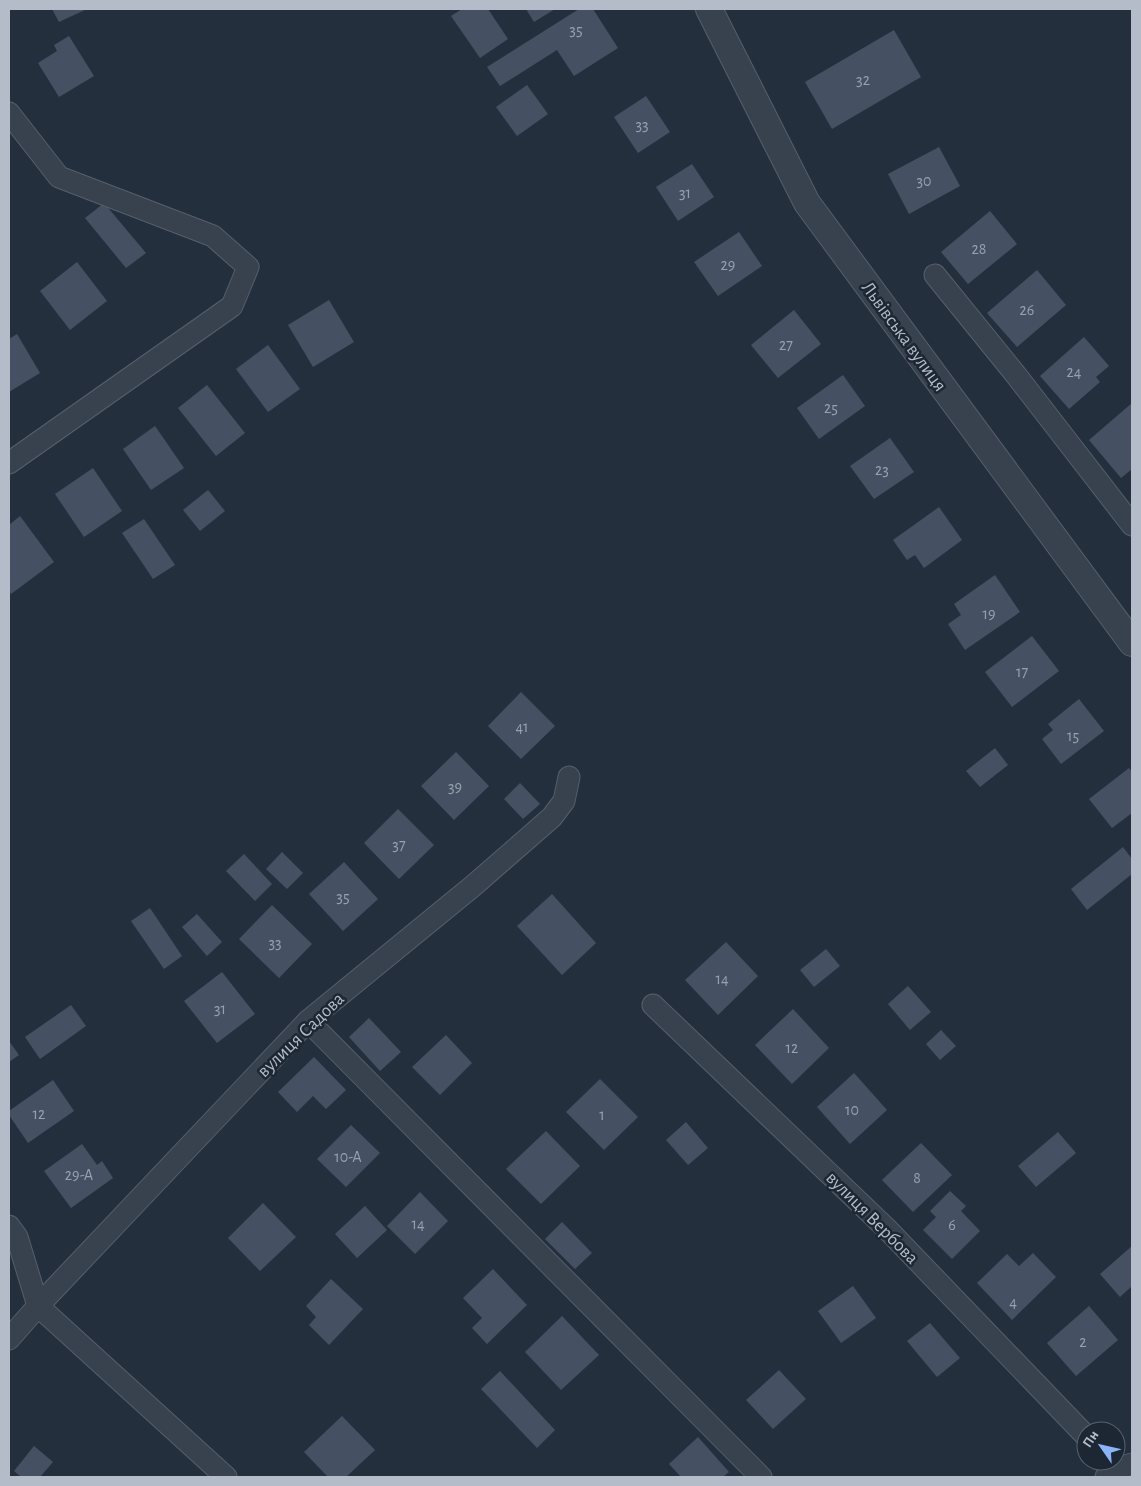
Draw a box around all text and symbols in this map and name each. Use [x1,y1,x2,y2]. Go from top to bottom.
house number: 35 [569,22,583,38]
house number: 32 [856,72,870,88]
house number: 33 [635,117,649,133]
house number: 30 [916,173,932,189]
house number: 31 [679,185,691,201]
house number: 28 [972,241,986,257]
house number: 29 [721,257,735,273]
street label: Львівська вулиця [858,279,950,395]
house number: 26 [1020,302,1034,318]
house number: 27 [779,337,793,353]
house number: 24 [1067,364,1082,380]
house number: 25 [824,400,838,416]
house number: 23 [875,462,889,478]
house number: 19 [982,606,996,622]
house number: 17 [1016,664,1028,680]
house number: 41 [515,719,529,735]
house number: 15 [1067,728,1079,744]
house number: 39 [448,779,462,795]
house number: 37 [392,837,406,853]
house number: 35 [336,889,350,905]
house number: 33 [268,935,282,951]
house number: 14 [715,971,729,987]
street label: вулиця Садова [254,989,348,1081]
house number: 31 [214,1001,226,1017]
house number: 12 [786,1040,798,1056]
house number: 10 [845,1102,859,1118]
house number: 12 [33,1106,45,1122]
house number: 1 [599,1107,605,1123]
house number: 10-А [334,1149,362,1165]
house number: 29-А [65,1167,94,1183]
street label: вулиця Вербова [822,1168,922,1268]
house number: 8 [913,1170,921,1186]
house number: 14 [411,1216,425,1232]
house number: 6 [948,1217,956,1233]
house number: 4 [1009,1294,1017,1310]
house number: 2 [1079,1334,1087,1350]
north arrow [1076,1421,1126,1471]
text: Пн [1080,1428,1102,1450]

